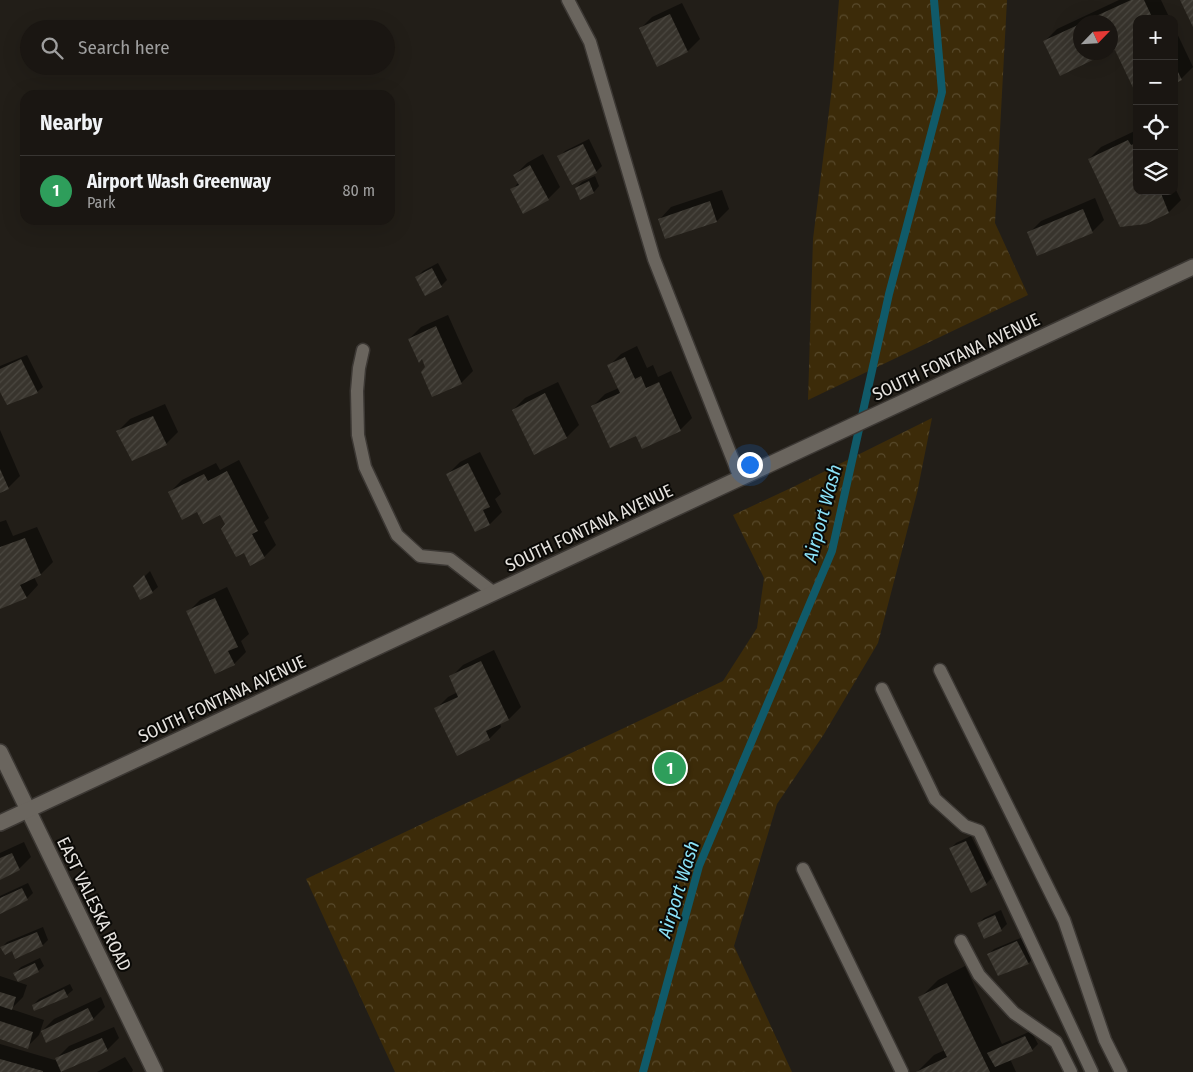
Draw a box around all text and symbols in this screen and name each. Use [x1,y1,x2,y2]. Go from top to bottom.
north arrow [1073,15,1118,60]
map controls [1133,15,1178,195]
button: + [1133,15,1178,60]
search box [20,20,395,75]
icon: search [38,34,66,62]
text: Search here [78,36,170,59]
button: − [1133,60,1178,105]
button: locate [1133,105,1178,150]
text: Nearby [40,110,102,136]
button: layers [1133,150,1178,195]
text: Airport Wash Greenway [87,170,271,193]
text: 1 [53,181,59,200]
text: 80 m [343,181,375,200]
text: Park [87,193,115,212]
street label: SOUTH FONTANA AVENUE [869,308,1043,406]
your location [737,452,763,478]
water label: Airport Wash [798,462,847,565]
street label: SOUTH FONTANA AVENUE [502,479,676,577]
street label: SOUTH FONTANA AVENUE [135,650,309,748]
pin: 1 [654,749,686,787]
street label: EAST VALESKA ROAD [52,833,136,975]
water label: Airport Wash [653,838,704,941]

